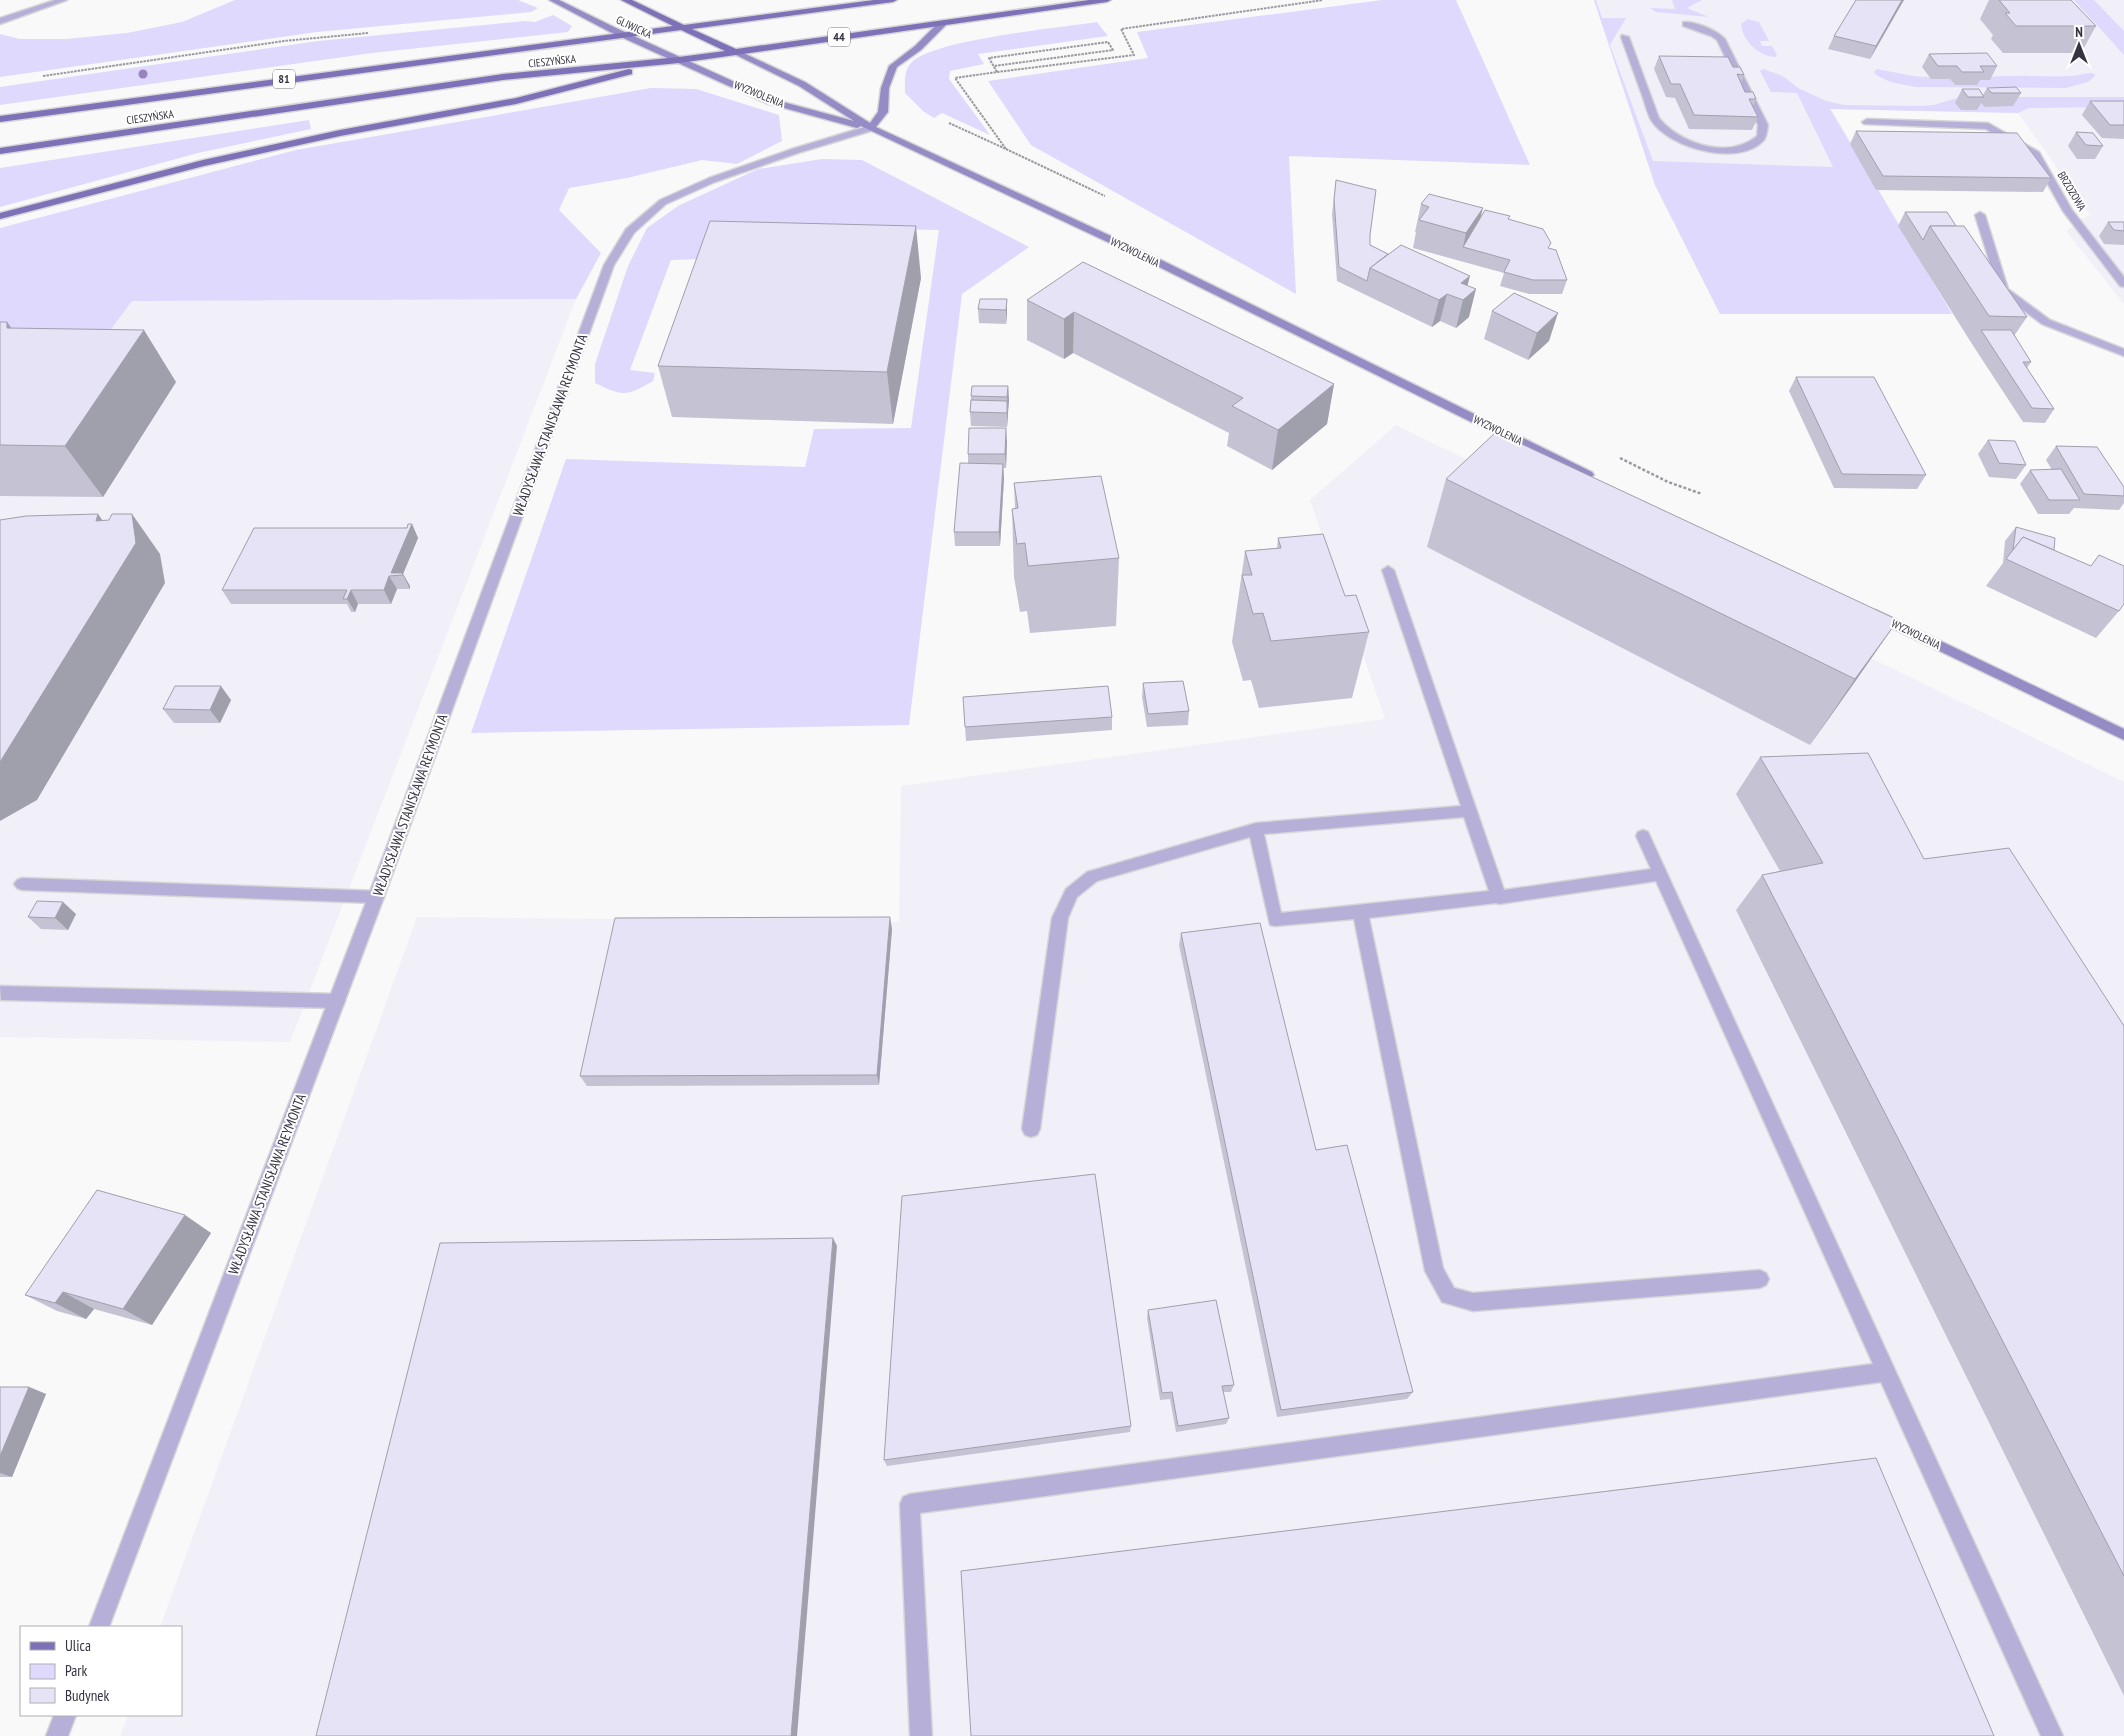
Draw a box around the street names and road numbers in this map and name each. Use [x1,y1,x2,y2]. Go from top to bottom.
street label: GLIWICKA [614,13,655,42]
road number: 44 [828,28,850,46]
street label: CIESZYŃSKA [528,51,577,70]
road number: 81 [273,70,295,88]
street label: WYZWOLENIA [732,78,787,111]
street label: CIESZYŃSKA [125,107,175,127]
street label: BRZOZOWA [2055,169,2090,214]
street label: WYZWOLENIA [1108,234,1163,270]
street label: WŁADYSŁAWA STANISŁAWA REYMONTA [509,331,591,518]
street label: WYZWOLENIA [1471,412,1526,448]
street label: WYZWOLENIA [1889,616,1944,652]
street label: WŁADYSŁAWA STANISŁAWA REYMONTA [369,711,451,898]
street label: WŁADYSŁAWA STANISŁAWA REYMONTA [224,1091,310,1277]

